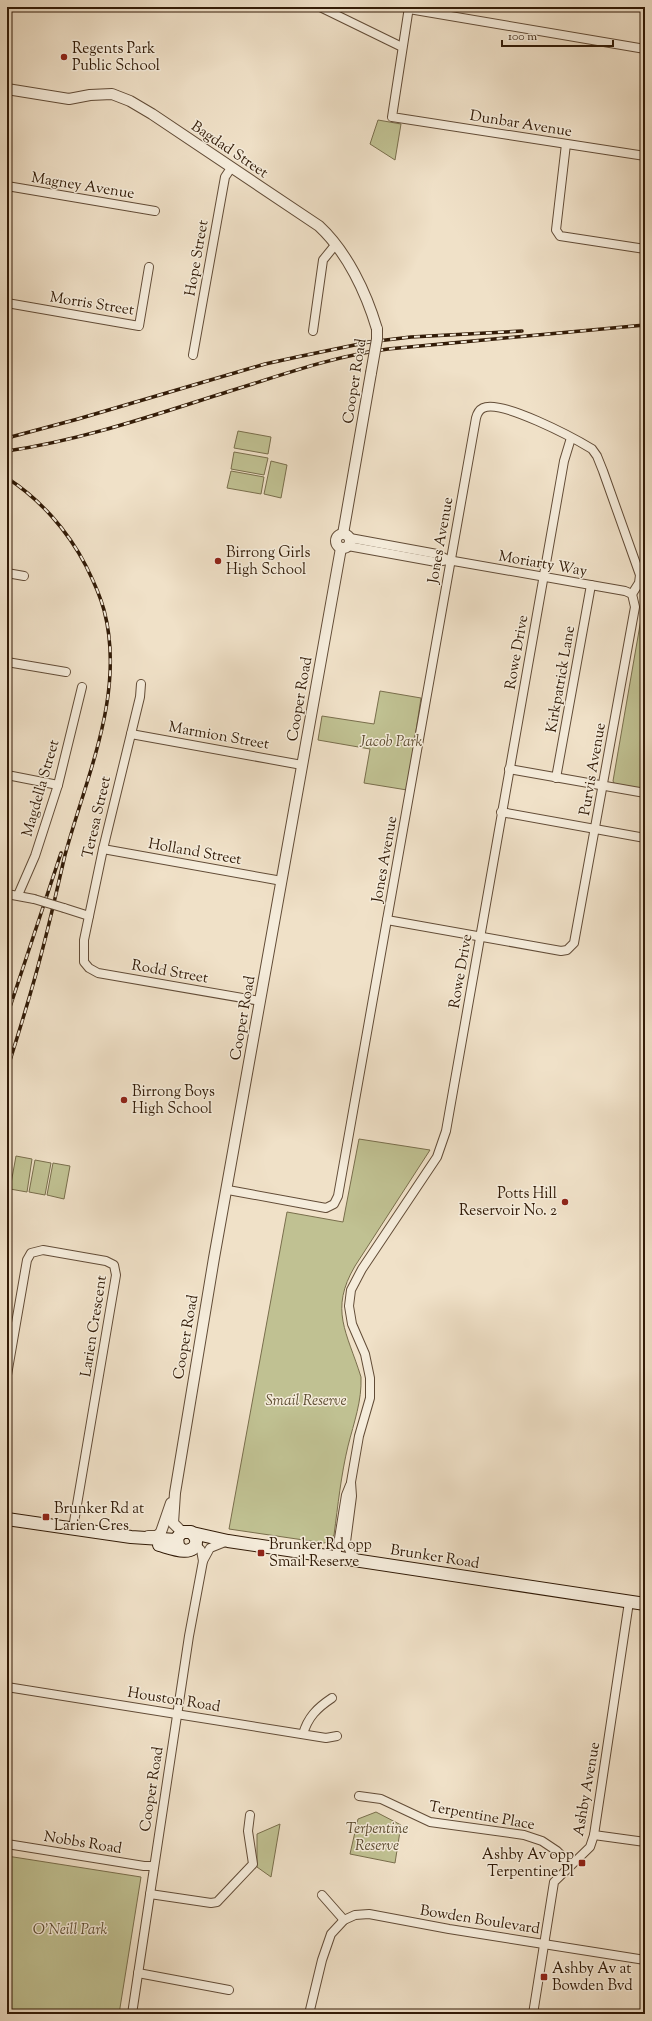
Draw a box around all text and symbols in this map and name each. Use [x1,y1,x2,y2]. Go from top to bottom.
scale bar [502,22,613,48]
text: 100 m [508,28,537,46]
place label: Regents Park Public School [72,39,160,77]
marker: Regents Park Public School [59,52,69,62]
street label: Dunbar Avenue [468,106,573,143]
street label: Bagdad Street [186,117,272,184]
street label: Magney Avenue [30,168,136,205]
street label: Hope Street [180,218,215,298]
street label: Morris Street [48,287,135,322]
street label: Cooper Road [338,337,373,425]
street label: Jones Avenue [423,495,459,586]
place label: Birrong Girls High School [226,543,311,581]
street label: Moriarty Way [497,546,589,583]
marker: Birrong Girls High School [213,556,223,566]
street label: Rowe Drive [501,613,534,691]
street label: Kirkpatrick Lane [542,624,581,734]
street label: Cooper Road [283,655,318,743]
street label: Marmion Street [167,717,271,756]
street label: Purvis Avenue [575,721,612,817]
park label: Jacob Park [359,732,423,753]
street label: Magdella Street [18,737,65,839]
street label: Teresa Street [78,774,117,860]
street label: Jones Avenue [367,814,403,905]
street label: Holland Street [146,834,243,871]
street label: Rowe Drive [445,932,478,1010]
street label: Rodd Street [130,955,210,990]
street label: Cooper Road [226,974,261,1062]
place label: Birrong Boys High School [132,1082,215,1120]
marker: Birrong Boys High School [119,1095,129,1105]
place label: Potts Hill Reservoir No. 2 [459,1184,557,1222]
marker: Potts Hill Reservoir No. 2 [560,1197,570,1207]
street label: Larien Crescent [76,1274,113,1379]
street label: Cooper Road [169,1293,204,1381]
park label: Smail Reserve [265,1391,347,1412]
place label: Brunker Rd at Larien Cres [54,1499,144,1537]
marker: Brunker Rd at Larien Cres [41,1512,51,1522]
place label: Brunker Rd opp Smail Reserve [269,1535,372,1573]
street label: Brunker Road [389,1540,481,1575]
marker: Brunker Rd opp Smail Reserve [256,1548,266,1558]
street label: Houston Road [126,1683,222,1718]
street label: Ashby Avenue [569,1741,606,1838]
street label: Cooper Road [135,1745,170,1833]
street label: Terpentine Place [427,1797,536,1836]
park label: Terpentine Reserve [346,1819,408,1857]
street label: Nobbs Road [42,1827,124,1860]
place label: Ashby Av opp Terpentine Pl [482,1845,574,1883]
marker: Ashby Av opp Terpentine Pl [577,1858,587,1868]
street label: Bowden Boulevard [418,1901,542,1940]
park label: O'Neill Park [33,1920,107,1941]
place label: Ashby Av at Bowden Bvd [552,1959,633,1997]
marker: Ashby Av at Bowden Bvd [539,1972,549,1982]

